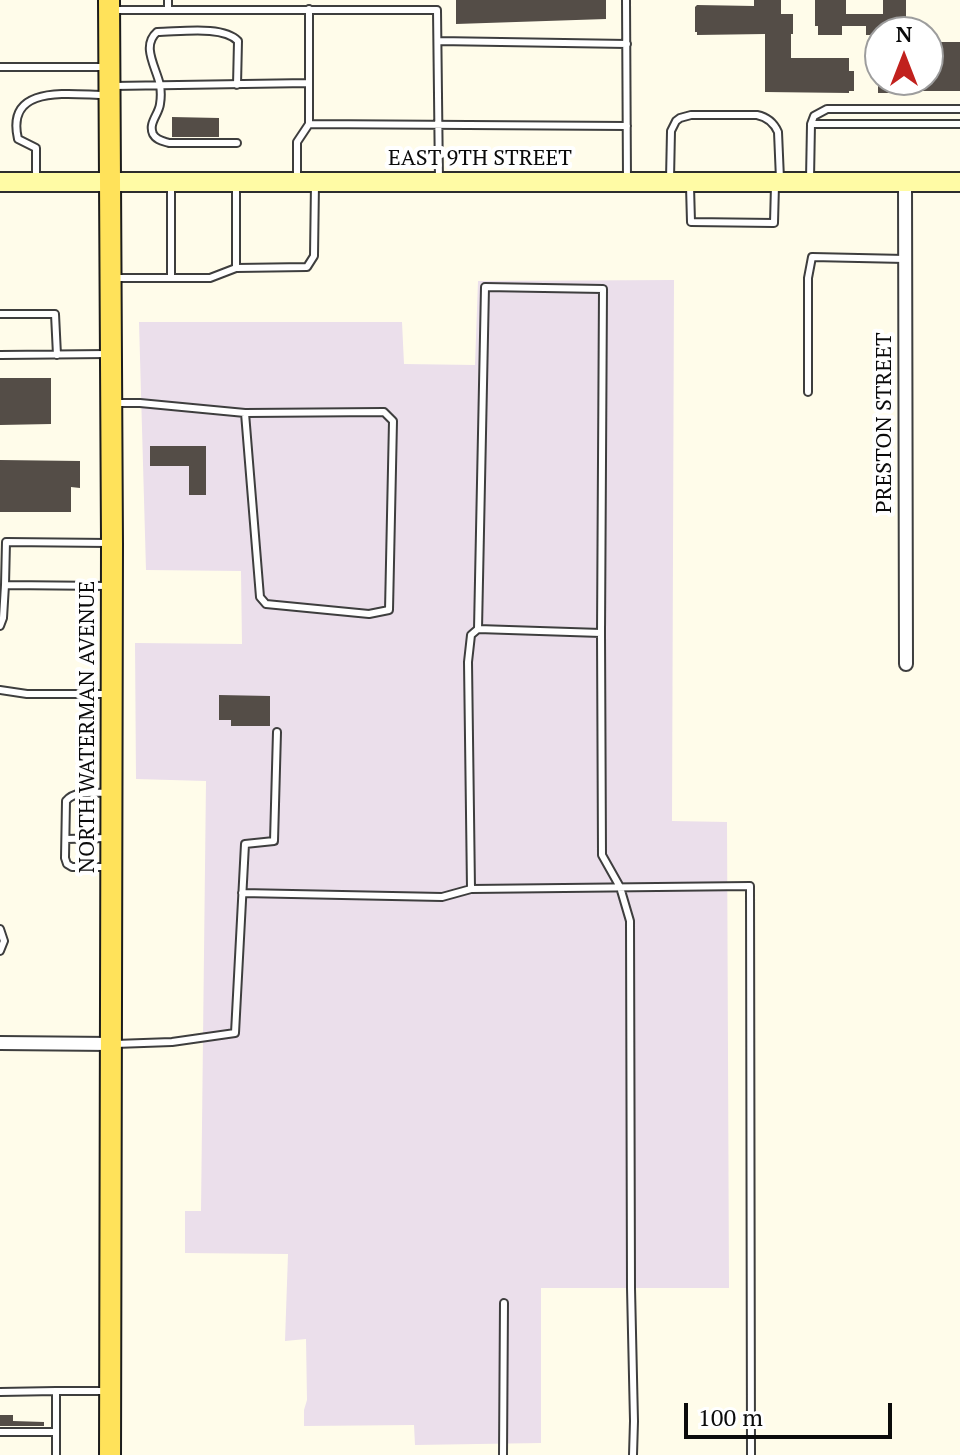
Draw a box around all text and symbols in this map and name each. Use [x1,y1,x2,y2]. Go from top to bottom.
north arrow [864,16,944,96]
text: N [896,19,912,48]
street label: EAST 9TH STREET [388,146,572,172]
street label: PRESTON STREET [872,332,898,514]
street label: NORTH WATERMAN AVENUE [75,581,101,873]
scale bar [688,1387,896,1437]
text: 100 m [698,1401,763,1433]

